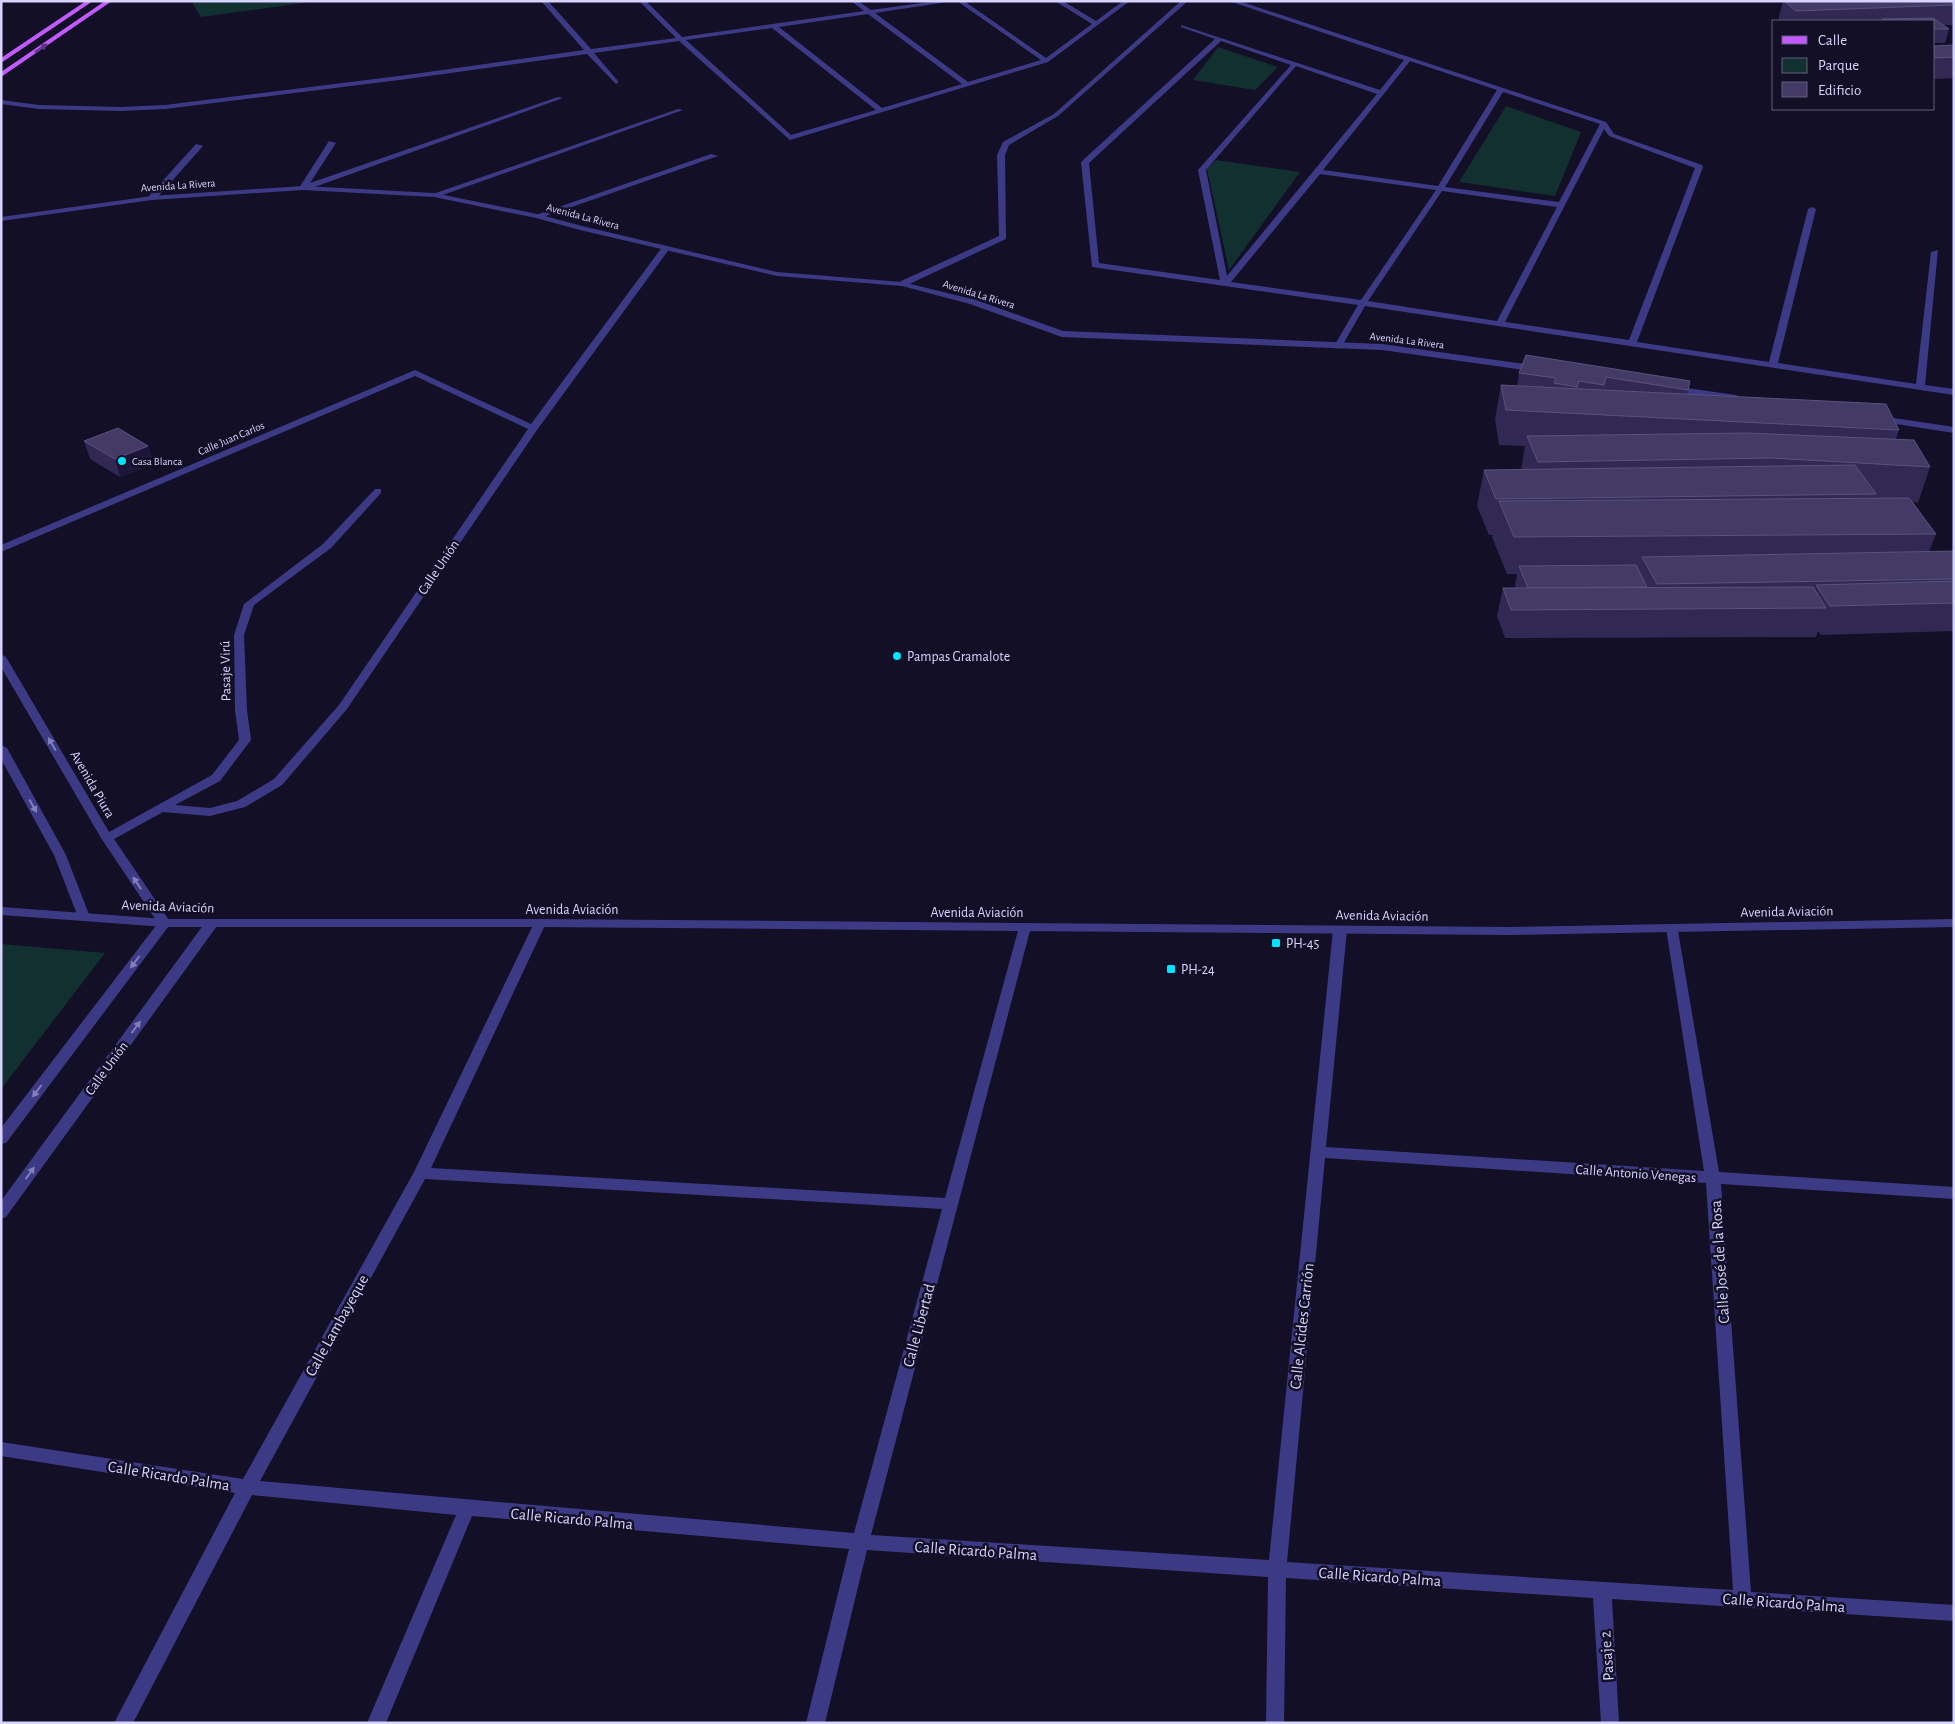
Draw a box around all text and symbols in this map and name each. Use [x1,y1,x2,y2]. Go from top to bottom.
legend [1772,20,1935,110]
text: Calle [1818,33,1847,48]
one-way arrow [35,43,48,53]
text: Parque [1818,58,1859,73]
text: Edificio [1818,83,1861,98]
street label: Avenida La Rivera [140,177,216,194]
street label: Avenida La Rivera [545,201,621,231]
street label: Avenida La Rivera [941,278,1016,311]
street label: Avenida La Rivera [1369,330,1445,351]
street label: Calle Juan Carlos [196,420,266,457]
marker: Casa Blanca [116,455,128,467]
place label: Casa Blanca [132,456,182,467]
street label: Calle Unión [416,538,462,597]
street label: Pasaje Virú [218,641,234,701]
marker: Pampas Gramalote [891,650,903,662]
place label: Pampas Gramalote [907,650,1010,664]
one-way arrow [48,738,57,751]
street label: Avenida Piura [67,748,117,821]
one-way arrow [29,799,37,814]
one-way arrow [132,876,142,889]
street label: Avenida Aviación [121,898,215,916]
street label: Avenida Aviación [526,903,618,917]
street label: Avenida Aviación [1740,904,1834,920]
street label: Avenida Aviación [931,906,1023,920]
street label: Avenida Aviación [1335,908,1429,924]
marker: PH-45 [1270,937,1282,949]
place label: PH-45 [1286,937,1319,951]
one-way arrow [130,955,141,968]
marker: PH-24 [1165,963,1177,975]
place label: PH-24 [1181,963,1215,977]
one-way arrow [130,1021,141,1034]
street label: Calle Unión [83,1039,131,1098]
one-way arrow [32,1084,42,1098]
street label: Calle Antonio Venegas [1575,1163,1697,1185]
one-way arrow [25,1166,35,1180]
street label: Calle José de la Rosa [1708,1200,1732,1324]
street label: Calle Alcides Carrión [1287,1262,1317,1390]
street label: Calle Lambayeque [302,1272,372,1379]
street label: Calle Libertad [900,1282,938,1369]
street label: Calle Ricardo Palma [107,1458,231,1494]
street label: Calle Ricardo Palma [510,1506,634,1532]
street label: Calle Ricardo Palma [914,1539,1038,1563]
street label: Calle Ricardo Palma [1318,1565,1442,1589]
street label: Calle Ricardo Palma [1722,1591,1846,1615]
street label: Pasaje 2 [1597,1630,1618,1682]

